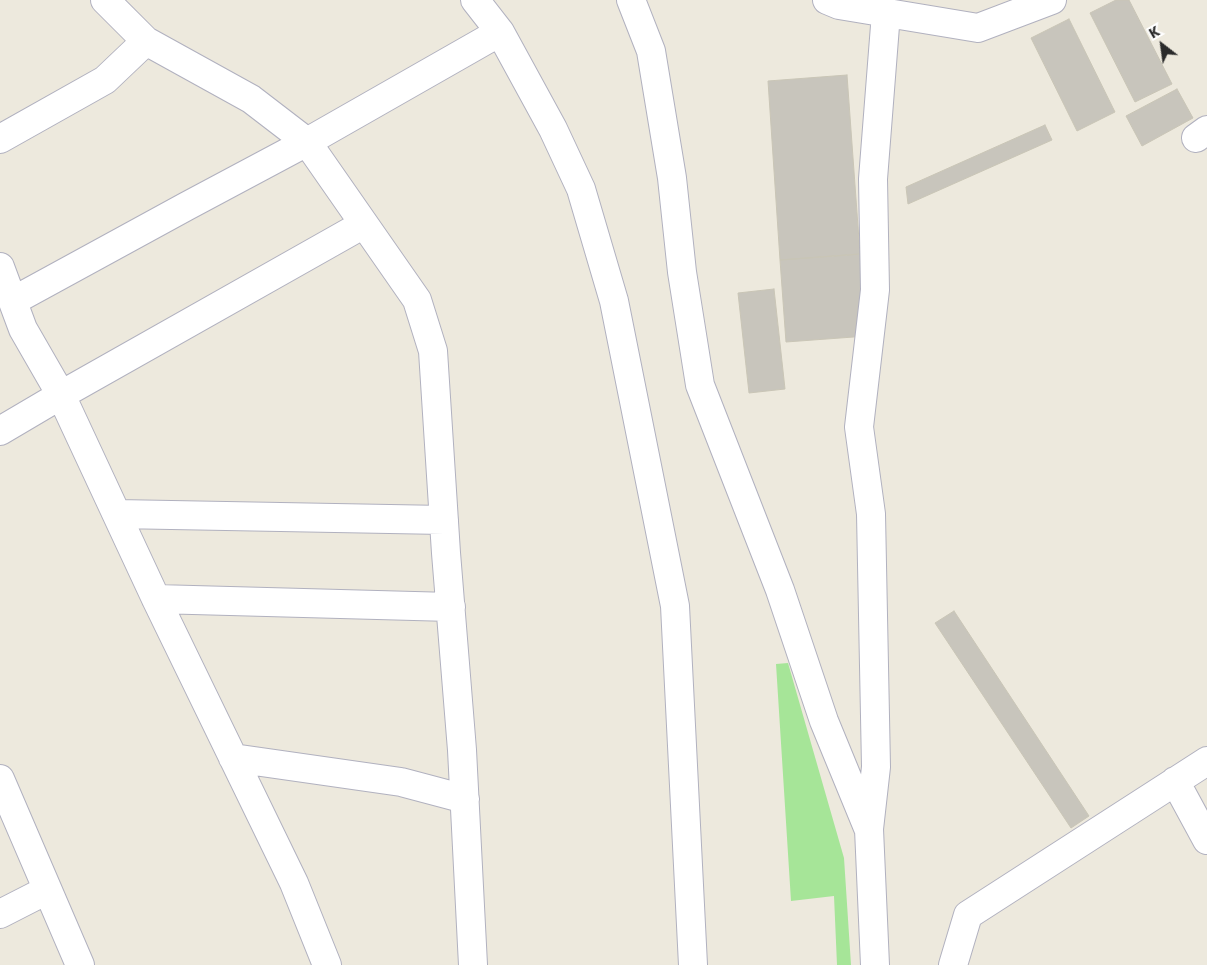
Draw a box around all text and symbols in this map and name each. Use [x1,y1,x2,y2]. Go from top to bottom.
north arrow [1137,20,1187,70]
text: K [1145,21,1164,43]

